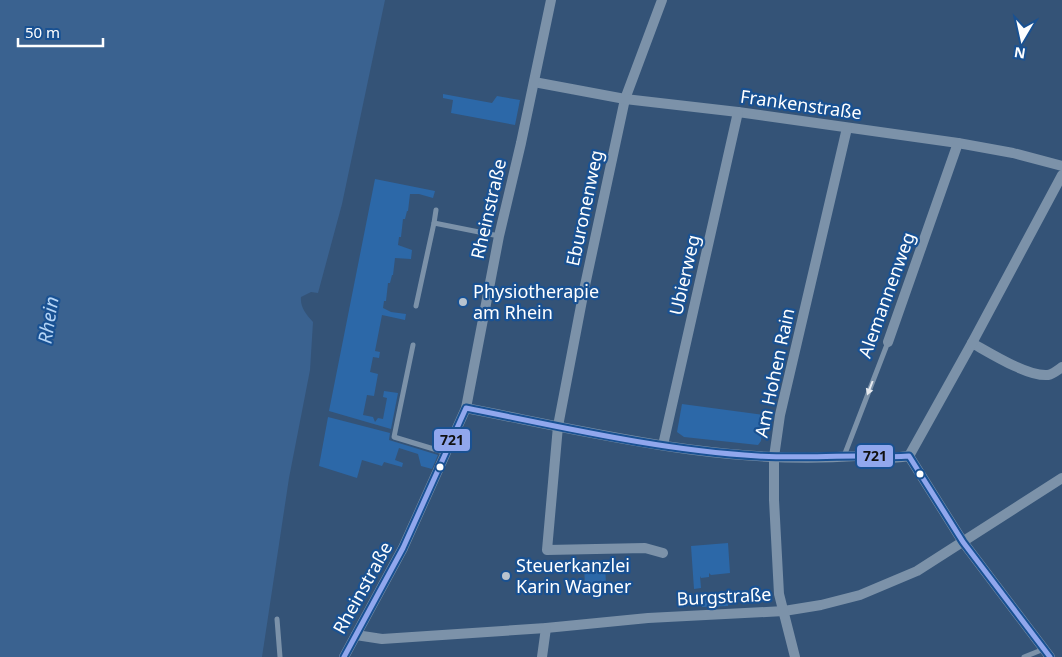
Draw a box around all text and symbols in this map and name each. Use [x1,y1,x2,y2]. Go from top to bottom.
scale bar [18,15,102,47]
north arrow [997,15,1047,65]
text: 50 m [25,22,60,42]
text: N [1013,43,1027,64]
street label: Frankenstraße [739,84,863,124]
street label: Eburonenweg [560,148,608,268]
street label: Rheinstraße [465,156,511,261]
street label: Alemannenweg [852,228,920,361]
street label: Ubierweg [663,232,705,317]
place label: Physiotherapie am Rhein [473,279,599,324]
water label: Rhein [31,295,65,345]
marker: Physiotherapie am Rhein [457,296,469,308]
street label: Am Hohen Rain [749,306,799,440]
one-way arrow [866,381,874,396]
line badge: 721 [433,428,471,452]
text: 721 [440,430,464,449]
line badge: 721 [856,444,894,468]
text: 721 [863,446,887,465]
unlabelled marker [435,462,445,472]
unlabelled marker [915,469,925,479]
street label: Rheinstraße [327,537,397,638]
place label: Steuerkanzlei Karin Wagner [516,553,632,598]
marker: Steuerkanzlei Karin Wagner [500,570,512,582]
street label: Burgstraße [676,582,772,610]

